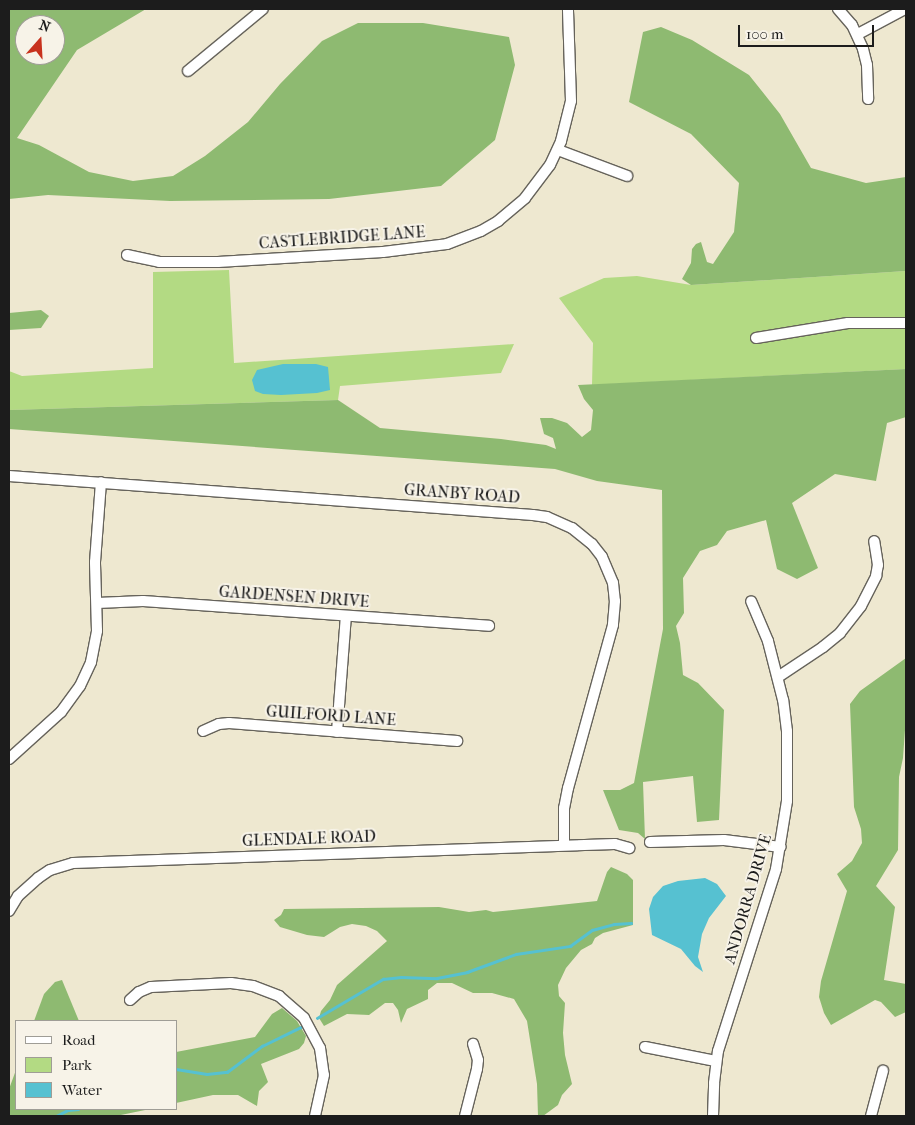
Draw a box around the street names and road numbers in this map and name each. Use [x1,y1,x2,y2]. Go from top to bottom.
street label: CASTLEBRIDGE LANE [258,223,426,253]
street label: GRANBY ROAD [403,480,521,508]
street label: GARDENSEN DRIVE [218,582,370,612]
street label: GUILFORD LANE [265,702,397,730]
street label: GLENDALE ROAD [242,827,376,851]
street label: ANDORRA DRIVE [720,832,776,966]

